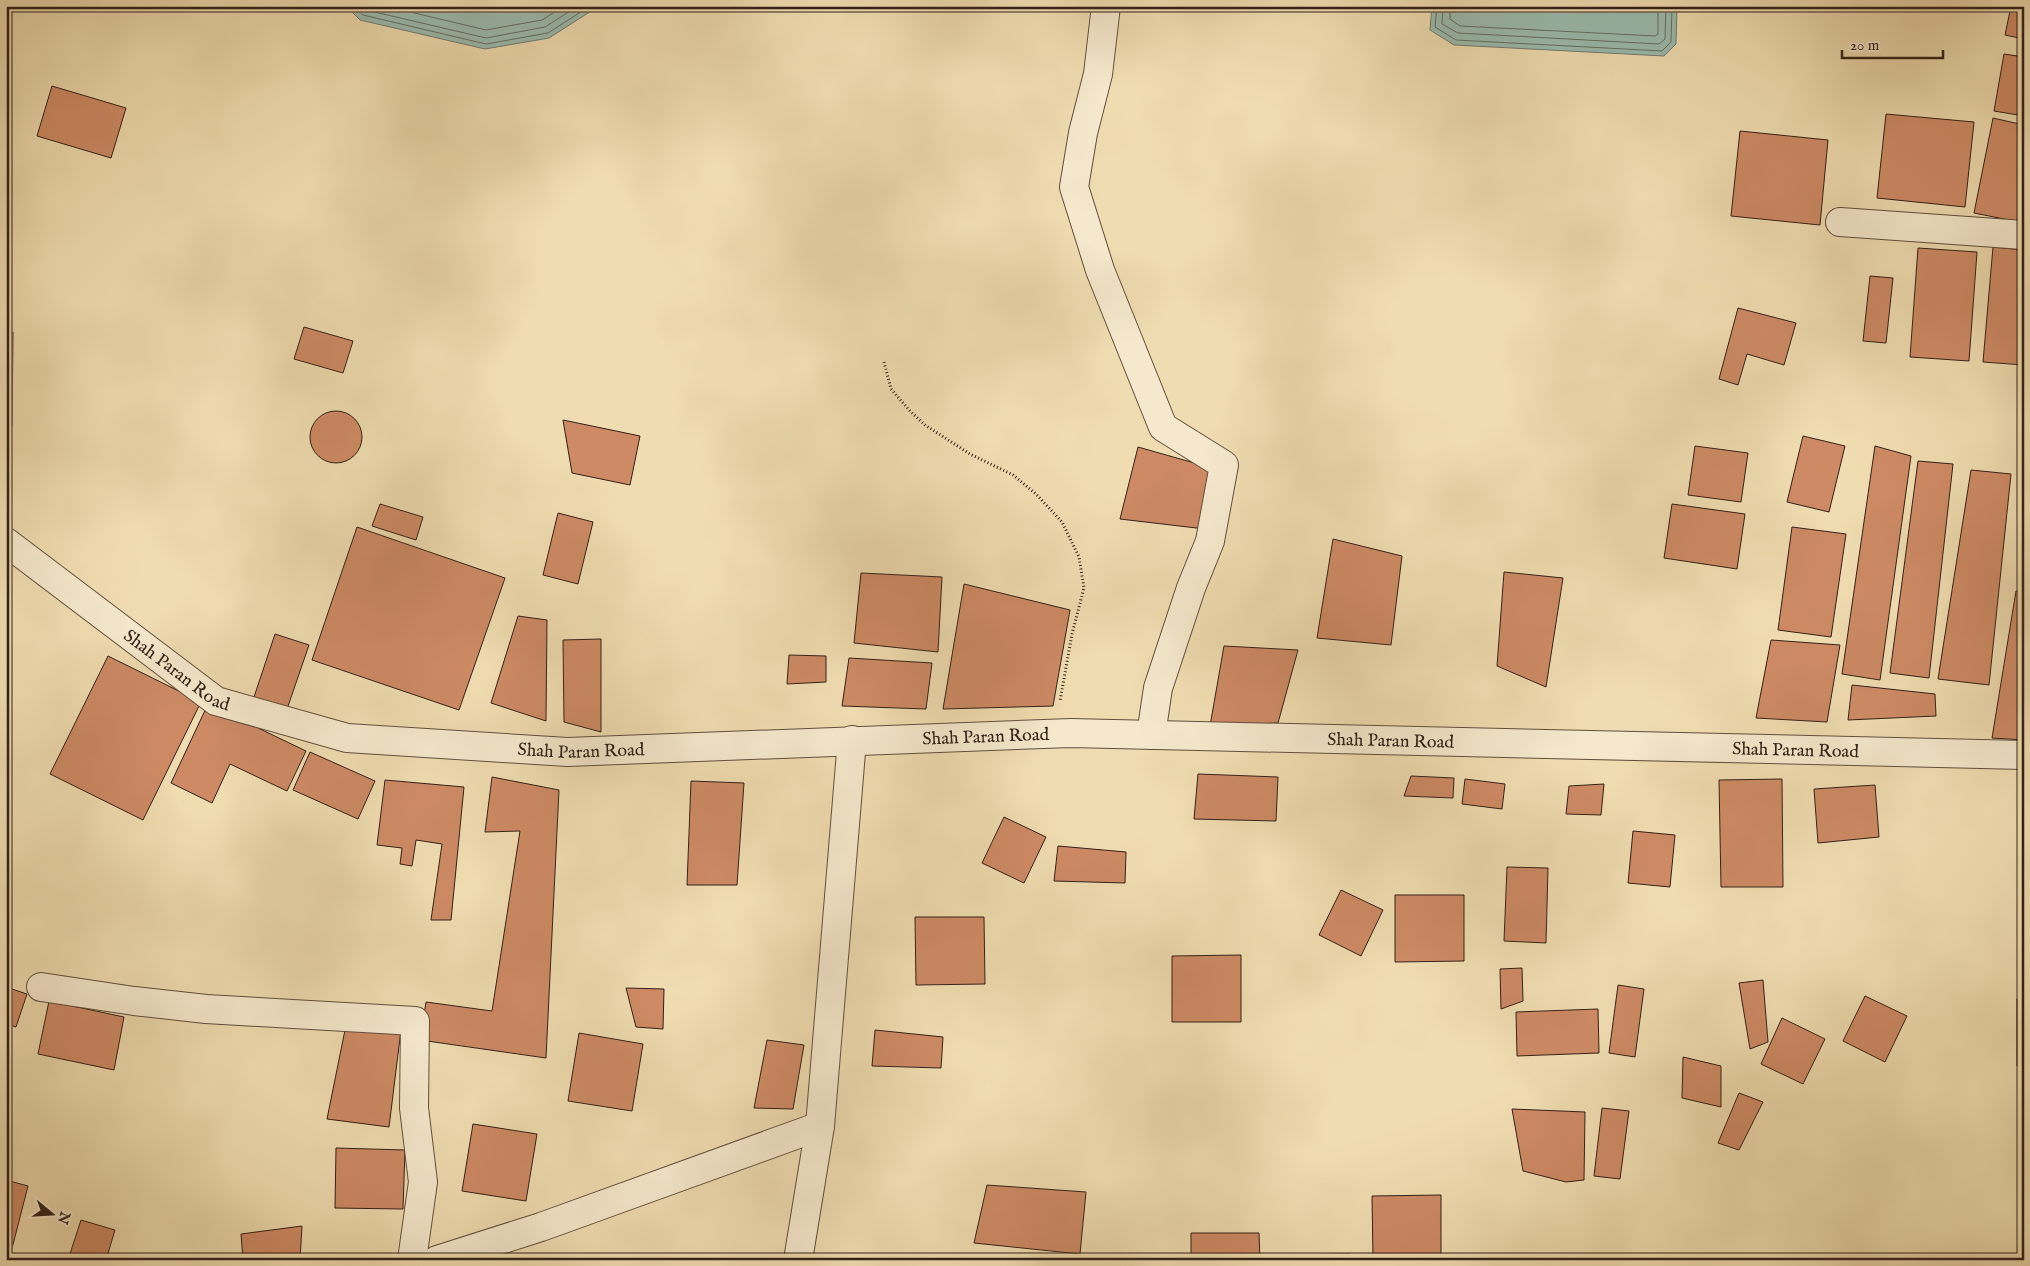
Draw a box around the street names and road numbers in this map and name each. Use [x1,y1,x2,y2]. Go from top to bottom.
street label: Shah Paran Road [118,625,233,717]
street label: Shah Paran Road [922,724,1050,752]
street label: Shah Paran Road [1327,729,1455,755]
street label: Shah Paran Road [1732,738,1860,764]
street label: Shah Paran Road [517,739,645,765]

